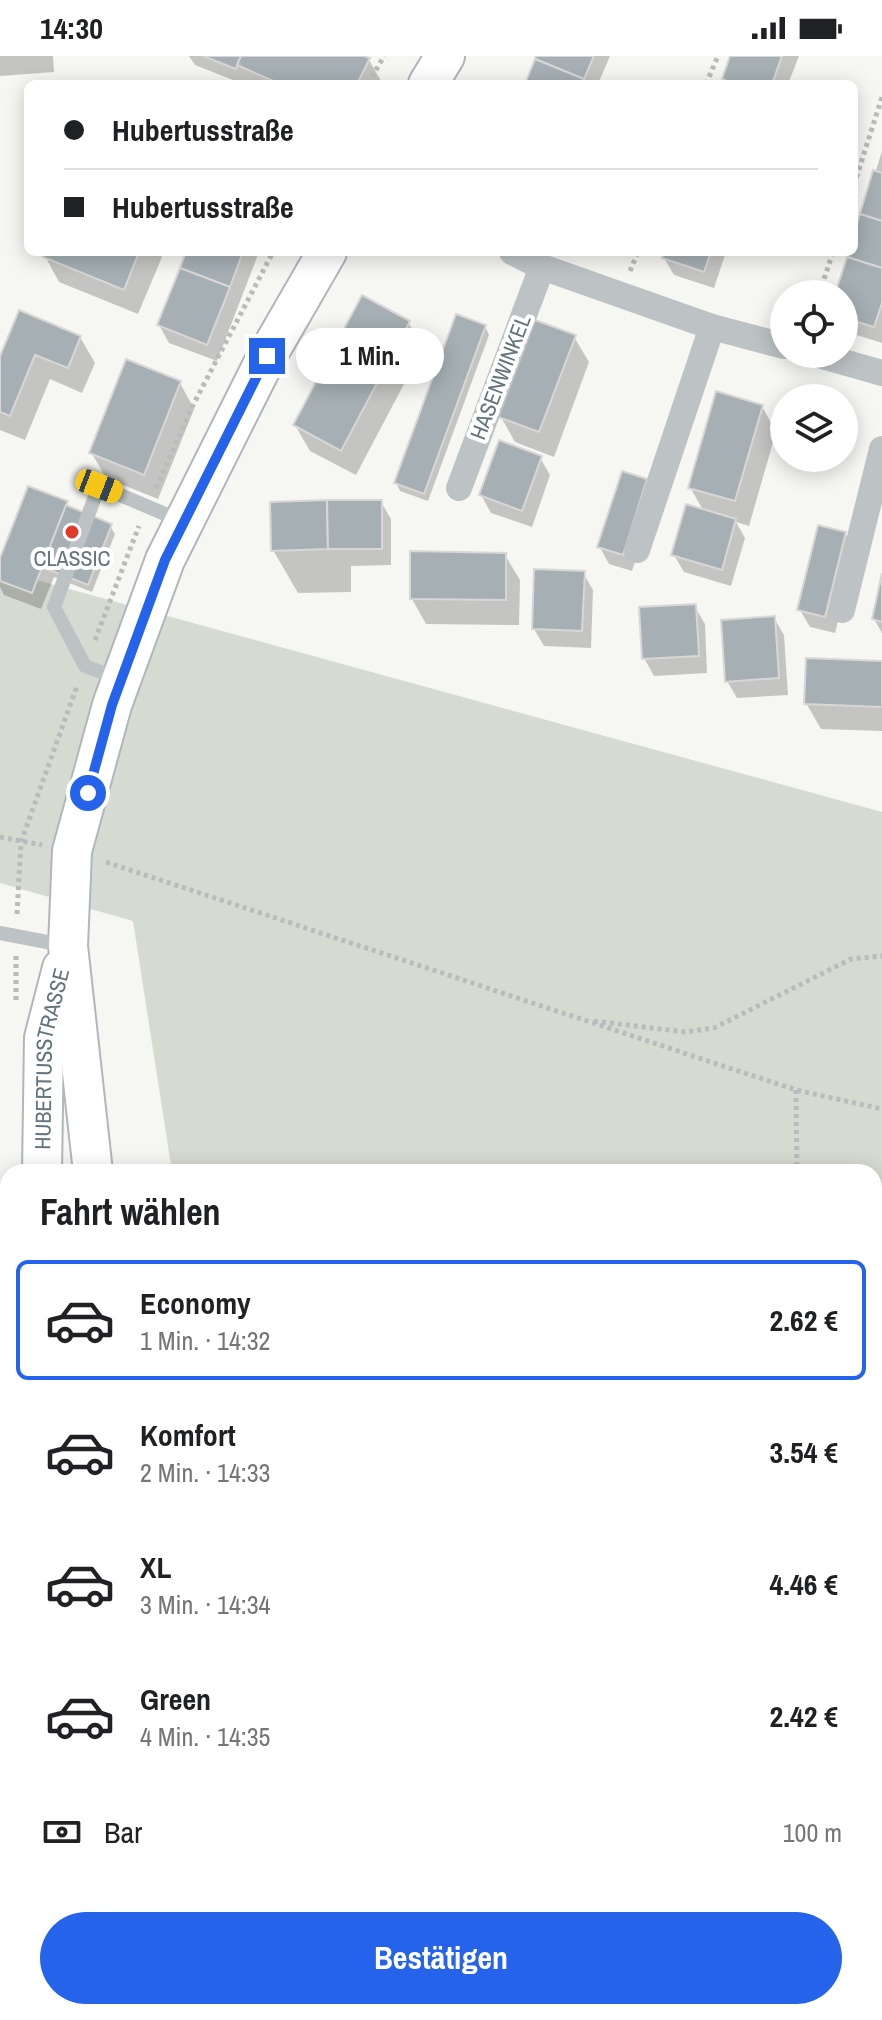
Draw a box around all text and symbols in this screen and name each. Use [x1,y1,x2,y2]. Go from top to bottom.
text: 14:30 [40,8,103,48]
text: Hubertusstraße [112,110,294,150]
text: Hubertusstraße [112,187,294,227]
map controls [770,280,858,472]
button: locate [770,280,858,368]
street label: HASENWINKEL [462,310,538,444]
callout: 1 Min. [295,328,443,384]
route end [249,338,285,374]
text: 1 Min. [340,338,400,373]
button: layers [770,384,858,472]
car [72,466,126,506]
marker: CLASSIC [63,523,81,541]
place label: CLASSIC [33,543,111,573]
route start [70,775,106,811]
street label: HUBERTUSSTRASSE [27,965,76,1150]
text: Fahrt wählen [40,1188,221,1236]
text: Economy [140,1283,251,1323]
icon: car [44,1284,116,1356]
text: 2.62 € [770,1300,838,1340]
text: 1 Min. · 14:32 [140,1323,270,1358]
text: Komfort [140,1415,236,1455]
icon: car [44,1416,116,1488]
text: 3.54 € [770,1432,838,1472]
text: 2 Min. · 14:33 [140,1455,270,1490]
text: XL [140,1547,171,1587]
icon: car [44,1548,116,1620]
text: 4.46 € [770,1564,838,1604]
text: 3 Min. · 14:34 [140,1587,270,1622]
text: Green [140,1679,211,1719]
icon: car [44,1680,116,1752]
text: 2.42 € [770,1696,838,1736]
text: 4 Min. · 14:35 [140,1719,270,1754]
icon: cash [40,1810,84,1854]
text: Bar [104,1812,142,1852]
text: 100 m [783,1815,842,1850]
button: Bestätigen [40,1912,842,2004]

